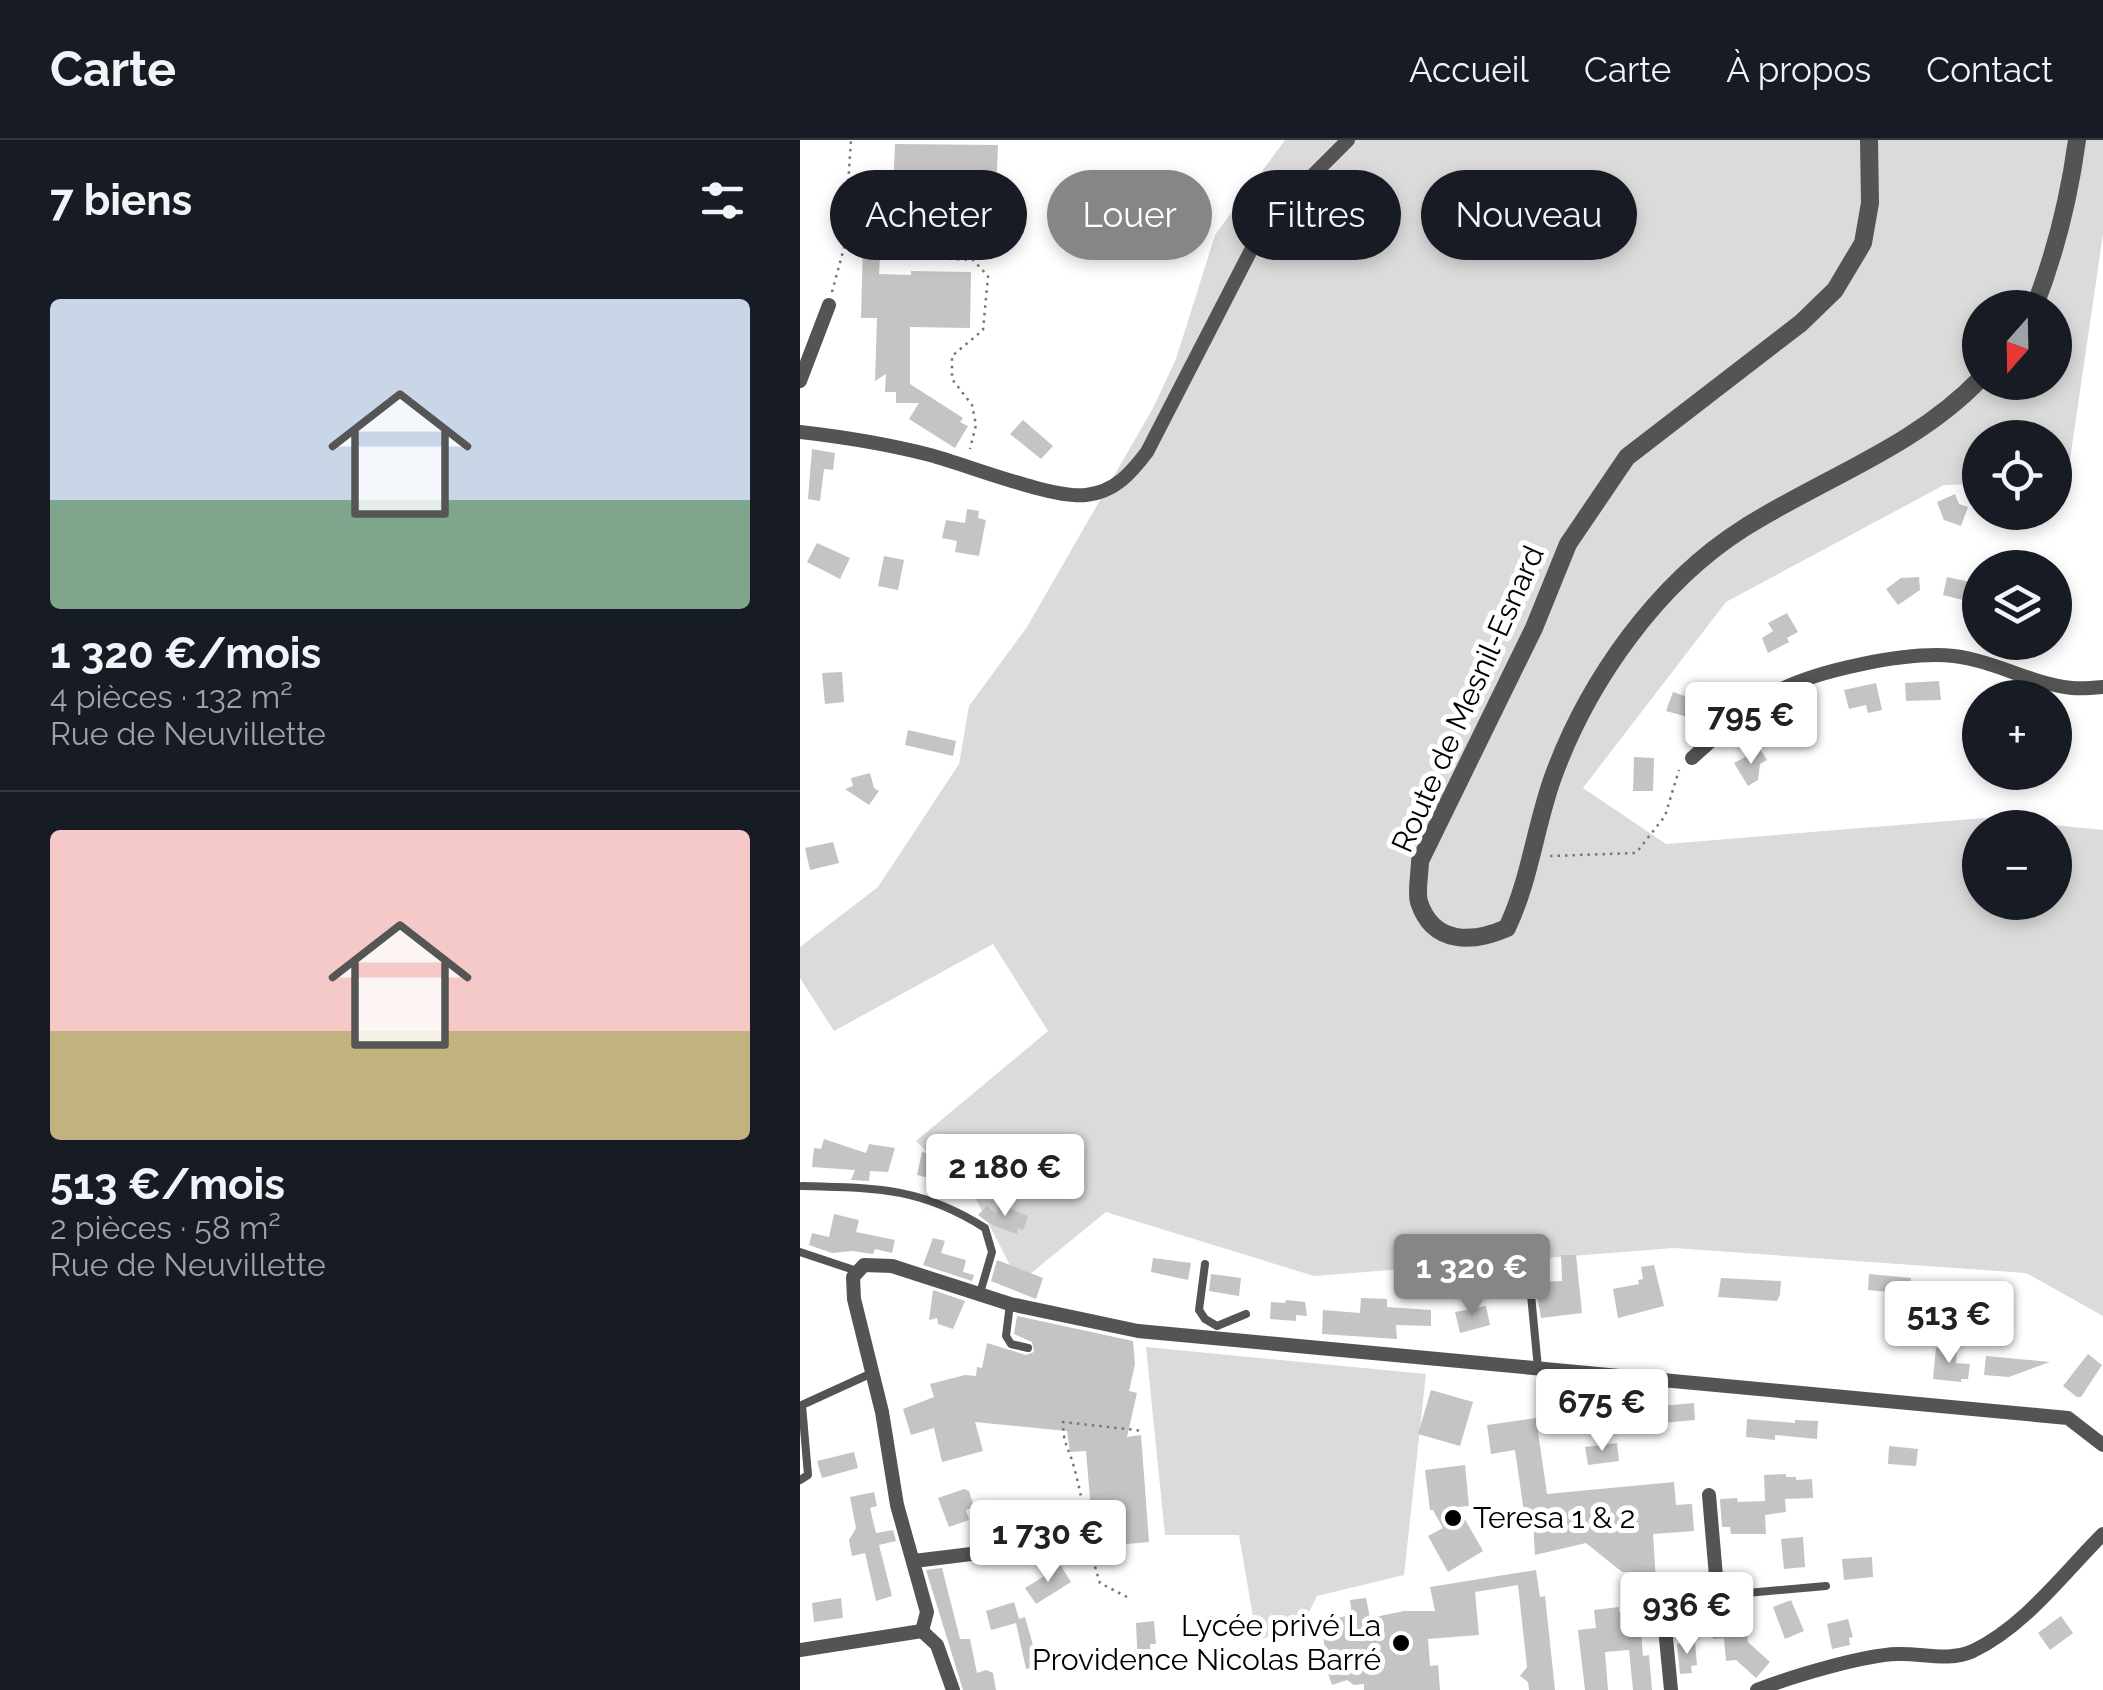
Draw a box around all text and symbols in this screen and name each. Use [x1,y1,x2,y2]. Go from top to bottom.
text: Carte [50,41,176,97]
text: Accueil [1409,49,1529,90]
text: Carte [1584,49,1671,90]
text: À propos [1726,49,1871,90]
text: Contact [1926,49,2053,90]
chip: Acheter [830,170,1027,260]
chip: Louer [1047,170,1212,260]
chip: Filtres [1232,170,1401,260]
chip: Nouveau [1421,170,1637,260]
icon: filters [695,173,750,228]
text: 7 biens [50,176,192,225]
north arrow [1962,290,2072,400]
map controls [1962,290,2072,920]
icon: home [310,364,490,544]
button: locate [1962,420,2072,530]
street label: Route de Mesnil-Esnard [1384,540,1551,857]
button: layers [1962,550,2072,660]
text: 1 320 €/mois [50,629,321,678]
text: 4 pièces · 132 m² [50,678,293,715]
button: + [1962,680,2072,790]
pin: 795 € [1681,682,1821,767]
text: 795 € [1707,696,1795,733]
text: Rue de Neuvillette [50,715,326,752]
button: − [1962,810,2072,920]
icon: home [310,895,490,1075]
pin: 2 180 € [913,1134,1097,1219]
text: 2 180 € [948,1148,1062,1185]
text: 513 €/mois [50,1160,285,1209]
text: 2 pièces · 58 m² [50,1209,281,1246]
pin: 1 320 € [1380,1234,1564,1319]
text: Rue de Neuvillette [50,1246,326,1283]
text: 1 320 € [1416,1248,1528,1285]
pin: 513 € [1879,1281,2019,1366]
text: 513 € [1907,1295,1991,1332]
pin: 675 € [1532,1369,1672,1454]
text: 675 € [1558,1383,1646,1420]
pin: 1 730 € [956,1500,1140,1585]
place label: Teresa 1 & 2 [1473,1500,1635,1535]
marker: Teresa 1 & 2 [1442,1507,1464,1529]
text: 1 730 € [992,1514,1104,1551]
pin: 936 € [1617,1572,1757,1657]
text: 936 € [1642,1586,1732,1623]
place label: Lycée privé La Providence Nicolas Barré [1032,1608,1381,1677]
marker: Lycée privé La Providence Nicolas Barré [1390,1632,1412,1654]

